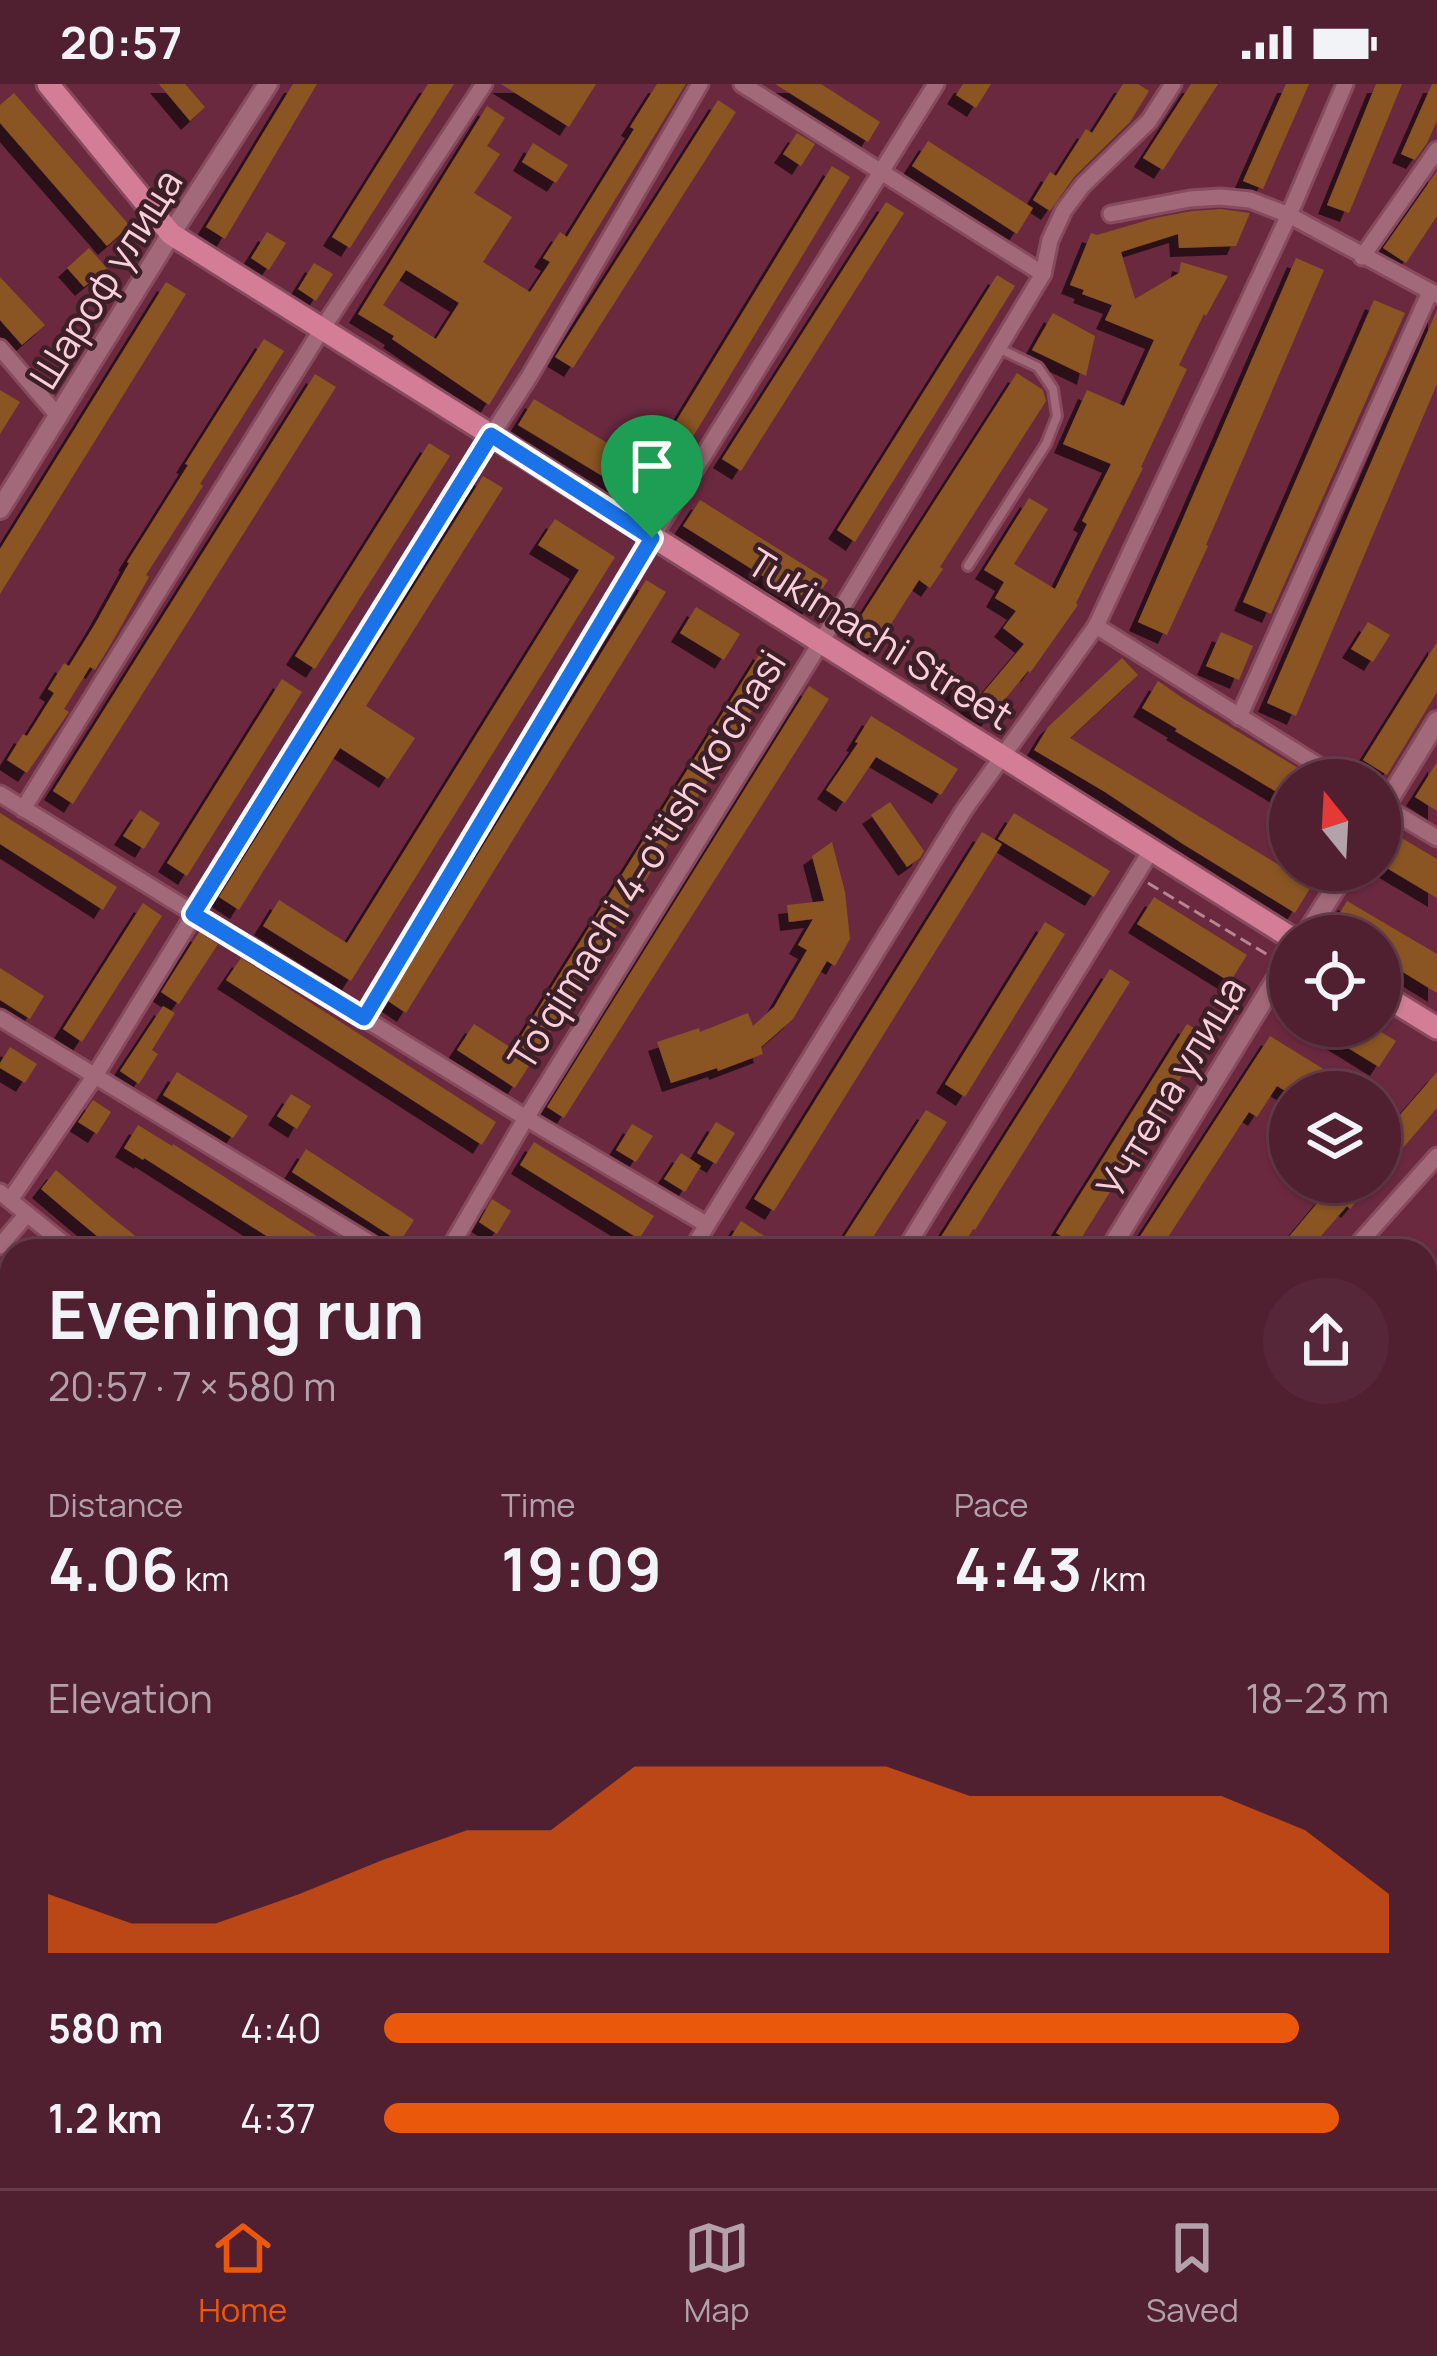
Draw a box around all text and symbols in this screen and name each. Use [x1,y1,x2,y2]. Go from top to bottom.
text: 20:57 [60,11,182,73]
street label: Шароф улица [16,158,194,398]
pin [601,415,703,538]
icon: arrive [619,433,685,499]
street label: Tukimachi Street [737,535,1024,742]
street label: To'qimachi 4-o'tish ko'chasi [494,639,798,1080]
north arrow [1269,759,1401,891]
map controls [1269,759,1401,1203]
button: locate [1269,915,1401,1047]
street label: Учтепа улица [1083,966,1257,1207]
button: layers [1269,1071,1401,1203]
text: Evening run [48,1269,424,1359]
button: share [1263,1278,1389,1404]
text: 20:57 · 7 × 580 m [48,1359,336,1413]
text: Distance [48,1482,183,1527]
text: Time [501,1482,576,1527]
text: Pace [954,1482,1029,1527]
text: 4.06 [48,1527,178,1609]
text: 19:09 [501,1527,662,1609]
text: 4:43 [954,1527,1082,1609]
text: km [178,1556,229,1601]
text: /km [1082,1556,1146,1601]
text: Elevation [48,1671,213,1725]
text: 18–23 m [1245,1671,1389,1725]
text: 580 m [48,2001,163,2055]
text: 4:40 [240,2001,321,2055]
text: 1.2 km [48,2091,162,2145]
text: 4:37 [240,2091,316,2145]
tab: Home [198,2215,287,2332]
tab: Map [684,2215,750,2332]
tab: Saved [1146,2215,1239,2332]

